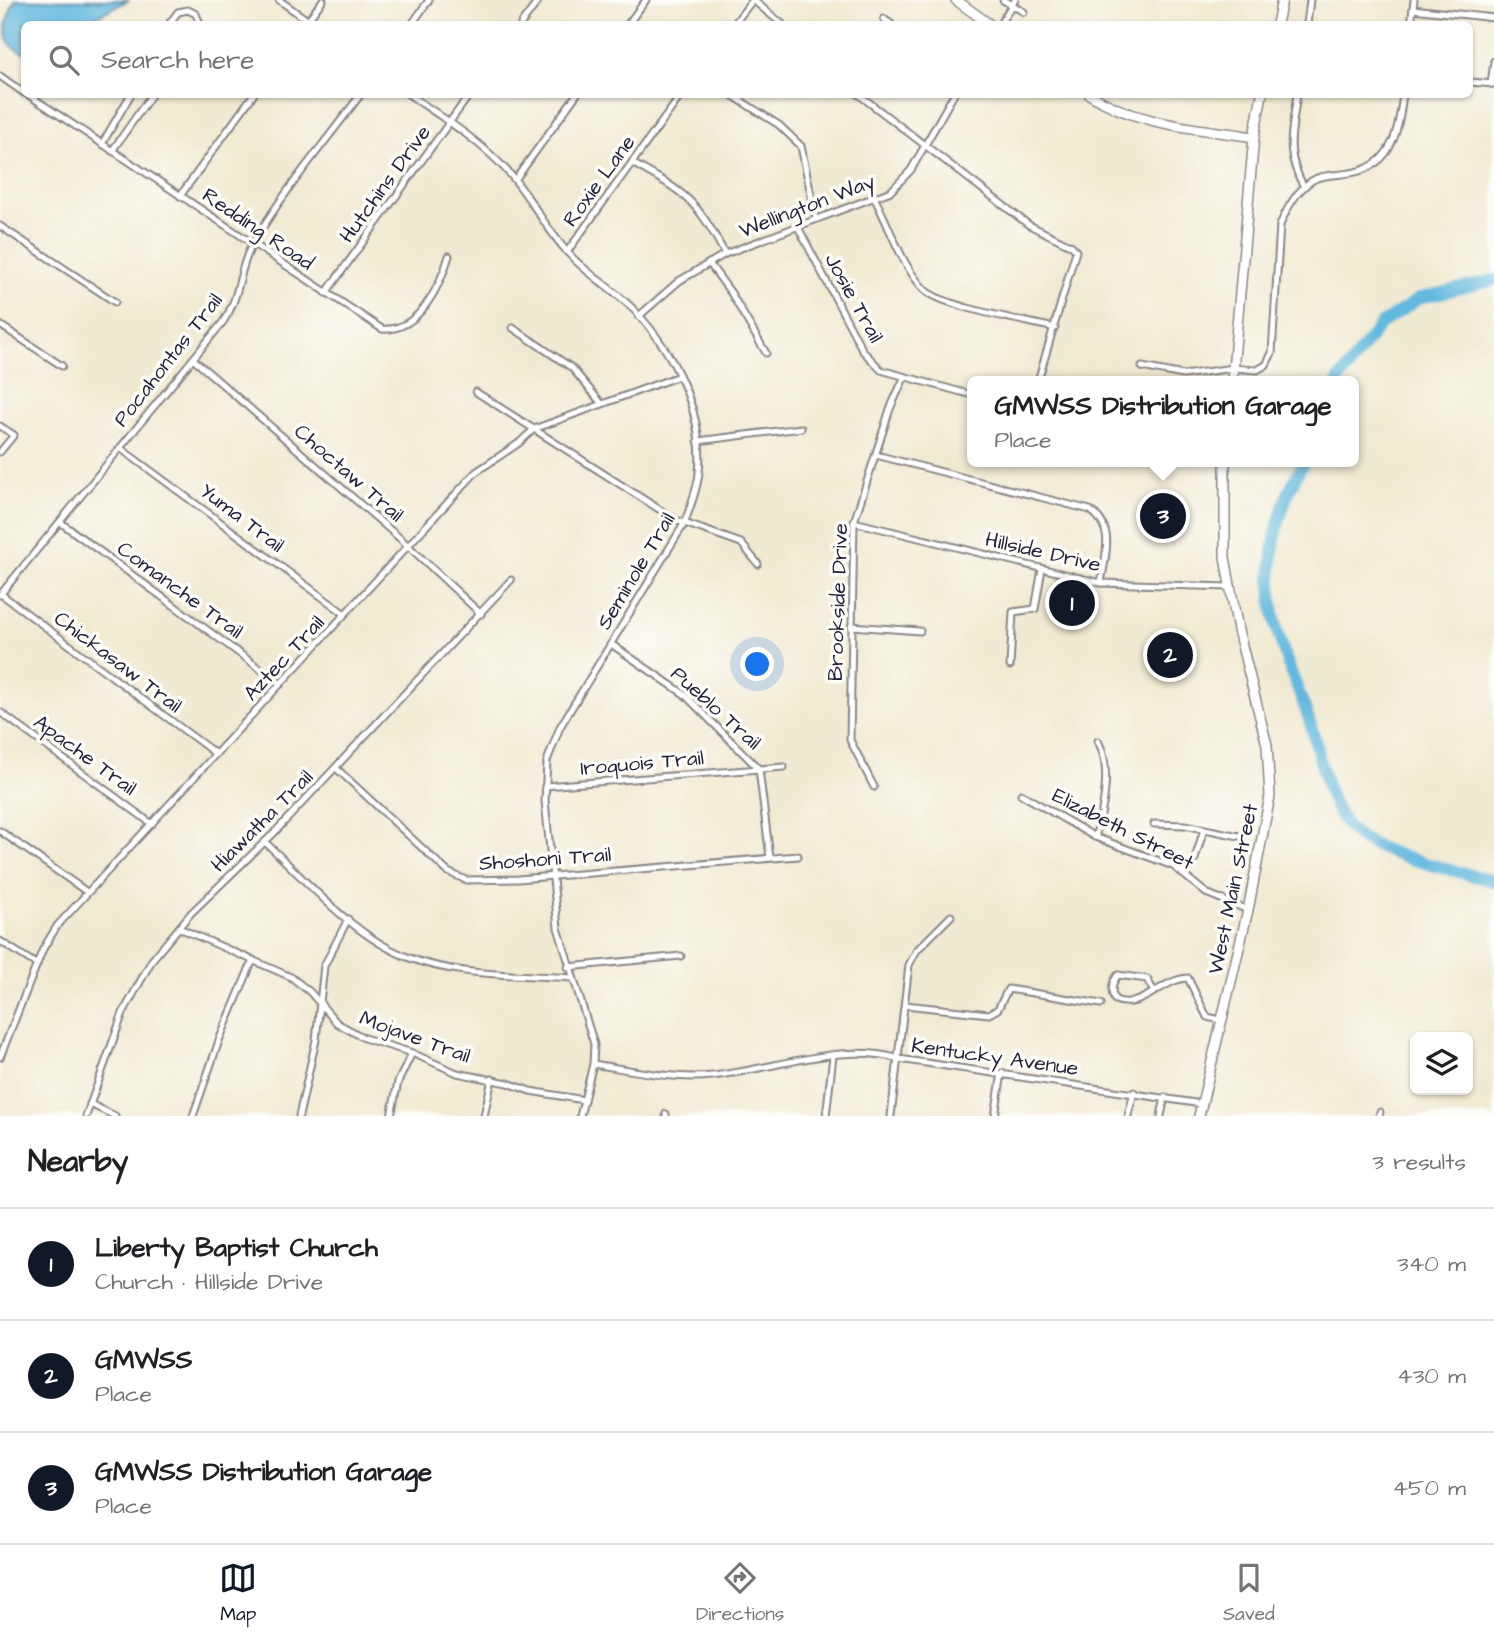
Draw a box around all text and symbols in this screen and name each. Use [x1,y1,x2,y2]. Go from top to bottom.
search box [21,21,1473,98]
icon: search [45,41,83,79]
text: Search here [101,42,254,78]
street label: Hutchins Drive [332,119,438,249]
street label: Roxie Lane [556,129,642,233]
street label: Wellington Way [735,167,880,247]
street label: Redding Road [195,181,320,279]
street label: Josie Trail [817,248,891,348]
street label: Pocahontas Trail [107,287,229,433]
popup [967,376,1359,467]
text: GMWSS Distribution Garage [995,388,1331,424]
street label: Choctaw Trail [288,417,410,529]
text: Place [995,424,1051,456]
street label: Yuma Trail [194,477,290,559]
pin: 3 [1140,490,1186,542]
street label: Seminole Trail [590,507,682,635]
street label: Brookside Drive [821,523,855,681]
street label: Hillside Drive [983,525,1103,579]
street label: Comanche Trail [111,534,249,646]
pin: 1 [1049,577,1095,629]
street label: Chickasaw Trail [48,604,188,720]
street label: Aztec Trail [237,609,331,707]
pin: 2 [1147,629,1193,681]
your location [740,647,774,681]
street label: Pueblo Trail [664,660,768,756]
street label: Apache Trail [27,708,143,803]
street label: Iroquois Trail [579,743,705,783]
street label: Hiawatha Trail [204,763,320,879]
street label: Elizabeth Street [1047,781,1199,877]
street label: West Main Street [1201,801,1265,977]
street label: Shoshoni Trail [478,840,612,878]
street label: Mojave Trail [355,1004,475,1070]
street label: Kentucky Avenue [909,1031,1080,1085]
map controls [1410,1032,1473,1095]
button: layers [1410,1032,1473,1095]
text: Nearby [28,1141,128,1183]
text: 3 results [1372,1146,1466,1178]
text: Liberty Baptist Church [95,1230,378,1266]
text: 1 [50,1248,52,1280]
text: 340 m [1397,1248,1466,1280]
text: Church · Hillside Drive [95,1266,323,1298]
text: GMWSS [95,1342,192,1378]
text: 2 [44,1360,58,1392]
text: 430 m [1397,1360,1466,1392]
text: Place [95,1378,152,1410]
text: GMWSS Distribution Garage [95,1454,432,1490]
text: 3 [45,1472,57,1504]
text: 450 m [1392,1472,1466,1504]
text: Place [95,1490,152,1522]
tab: Map [219,1559,257,1628]
tab: Directions [696,1559,784,1628]
tab: Saved [1223,1559,1275,1628]

